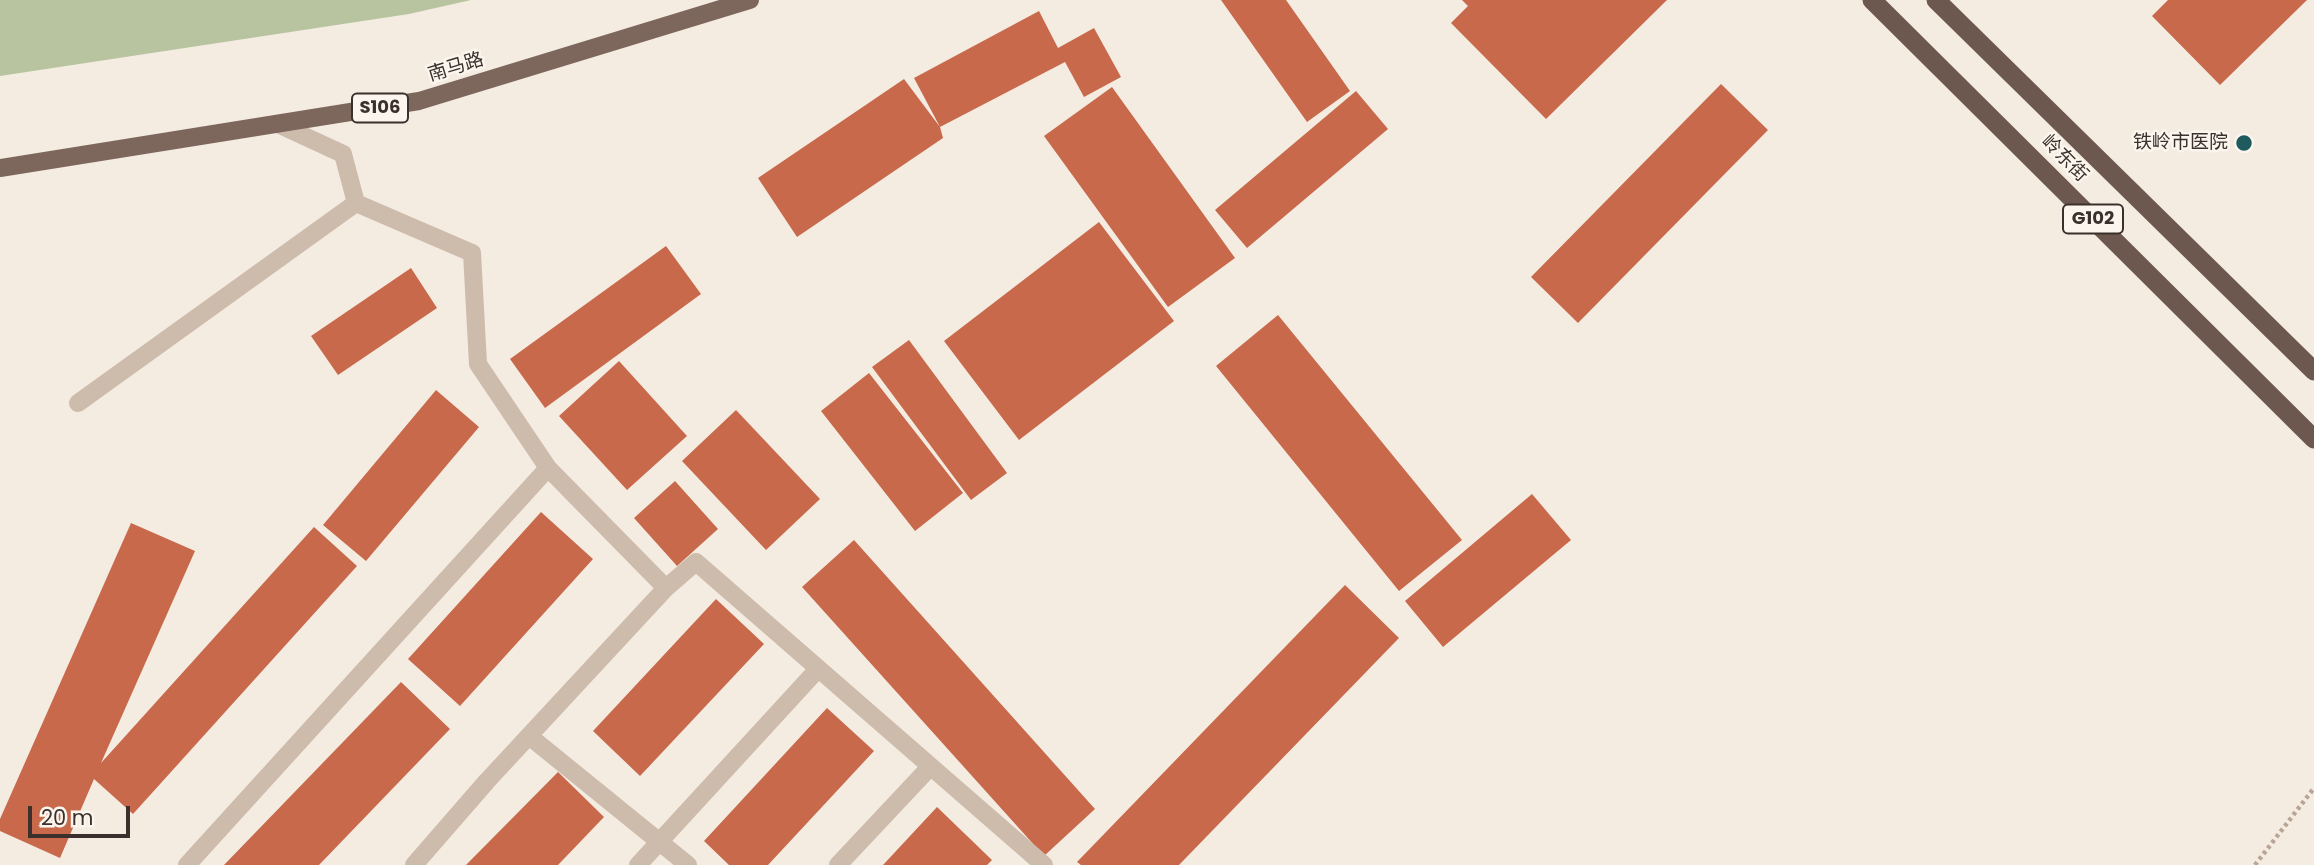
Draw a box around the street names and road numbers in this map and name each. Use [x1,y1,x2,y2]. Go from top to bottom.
street label: 南马路 [425,49,487,87]
road number: S106 [352,94,408,122]
street label: 岭东街 [2036,131,2092,187]
road number: G102 [2063,204,2123,233]

